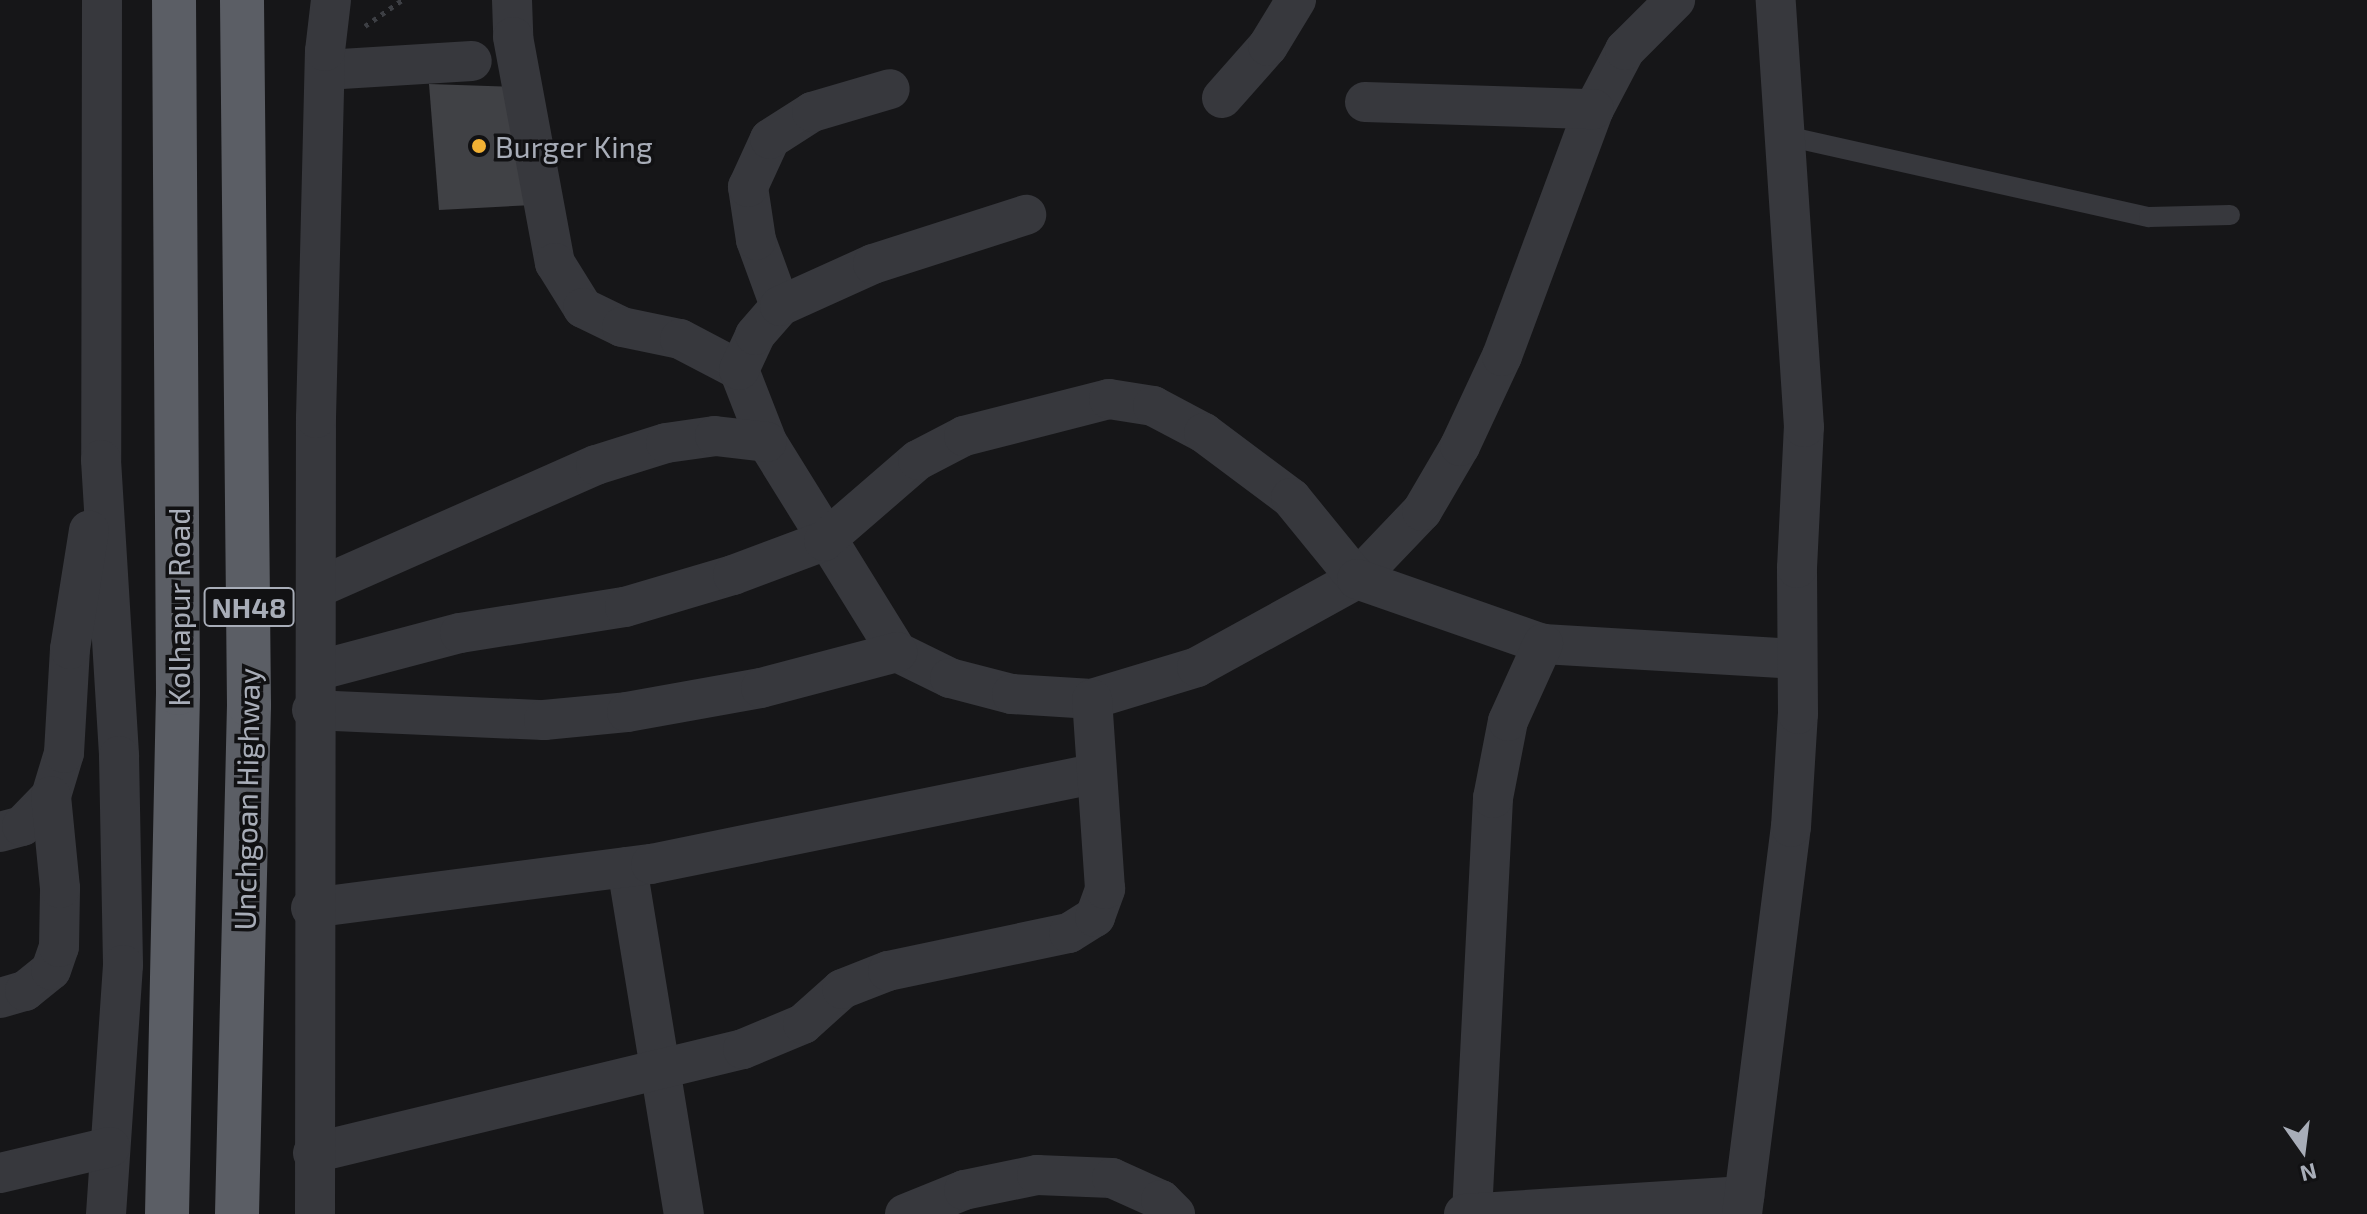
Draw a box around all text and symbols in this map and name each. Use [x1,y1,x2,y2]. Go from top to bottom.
place label: Burger King [495,128,653,164]
marker: Burger King [470,137,488,155]
street label: Kolhapur Road [160,507,196,707]
road number: NH48 [203,583,295,631]
street label: Unchgoan Highway [226,668,266,930]
north arrow [2263,1110,2343,1190]
text: N [2298,1159,2320,1188]

